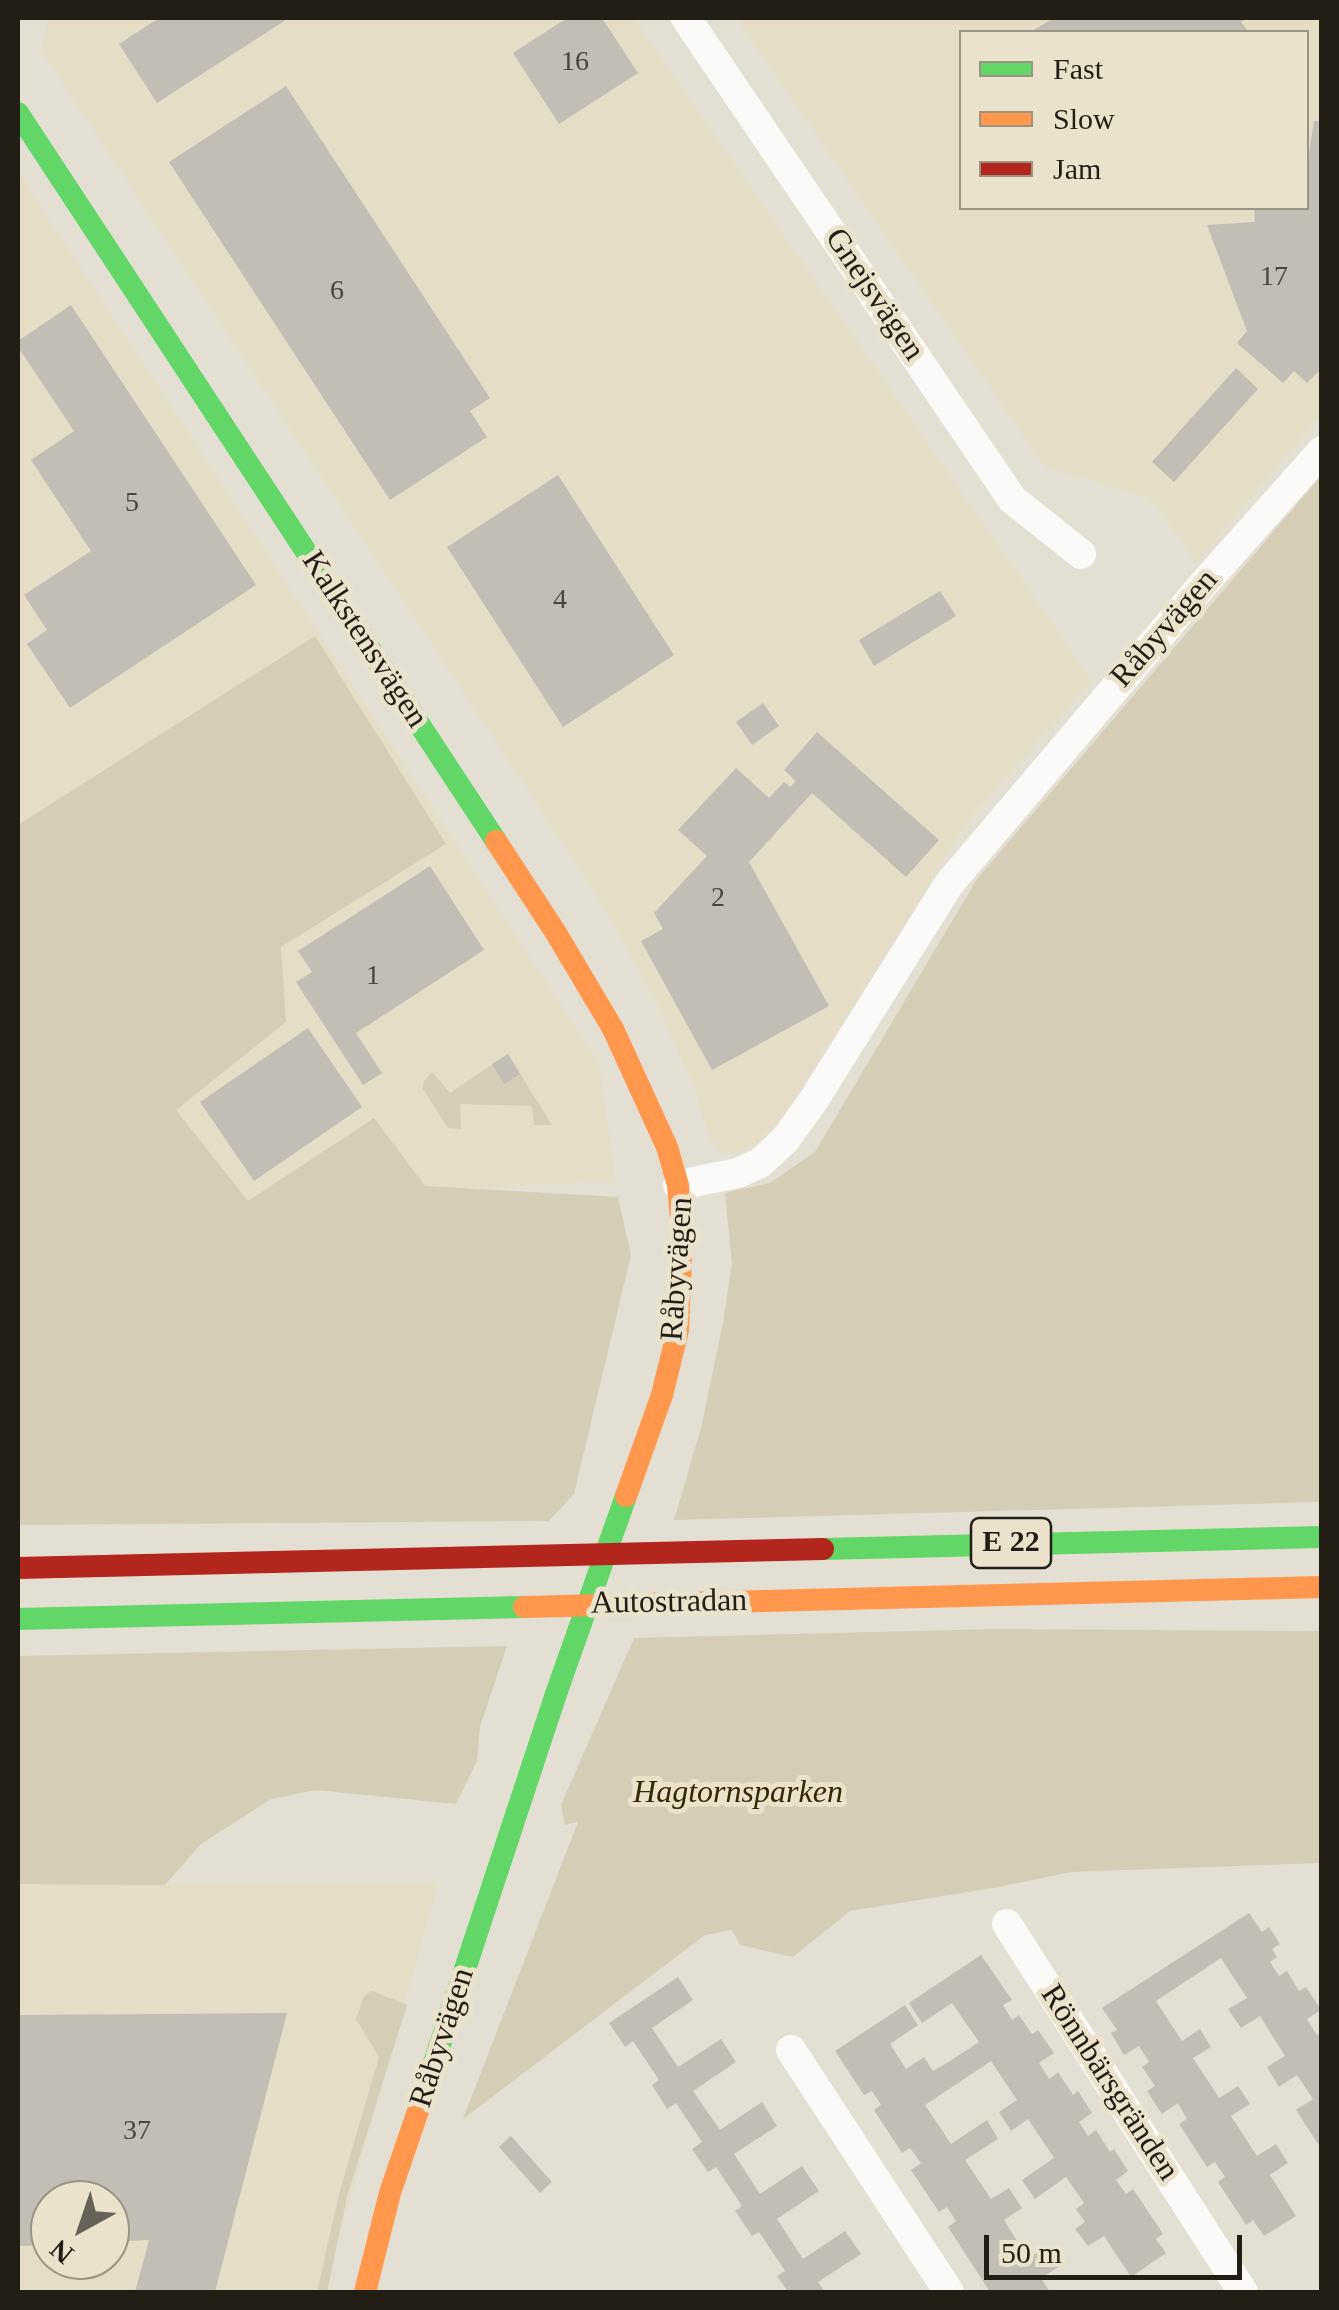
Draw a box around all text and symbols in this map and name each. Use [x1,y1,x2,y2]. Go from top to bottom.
legend [959,30,1309,210]
house number: 16 [561,46,589,80]
text: Fast [1053,52,1103,85]
text: Slow [1053,102,1115,135]
text: Jam [1053,152,1101,185]
street label: Gnejsvägen [816,222,932,368]
house number: 17 [1260,261,1288,295]
house number: 6 [330,275,344,309]
house number: 5 [125,487,139,521]
street label: Kalkstensvägen [293,545,435,735]
street label: Råbyvägen [1103,562,1227,696]
house number: 4 [553,584,567,618]
house number: 2 [711,882,725,916]
house number: 1 [366,960,380,994]
street label: Råbyvägen [654,1196,702,1342]
road number: E 22 [971,1518,1051,1568]
street label: Autostradan [590,1582,748,1624]
park label: Hagtornsparken [633,1775,843,1813]
street label: Råbyvägen [402,1964,484,2112]
street label: Rönnbärsgränden [1031,1978,1187,2188]
house number: 37 [123,2115,151,2149]
north arrow [30,2180,130,2280]
scale bar [989,2215,1246,2277]
text: N [44,2233,79,2270]
text: 50 m [1001,2236,1062,2269]

